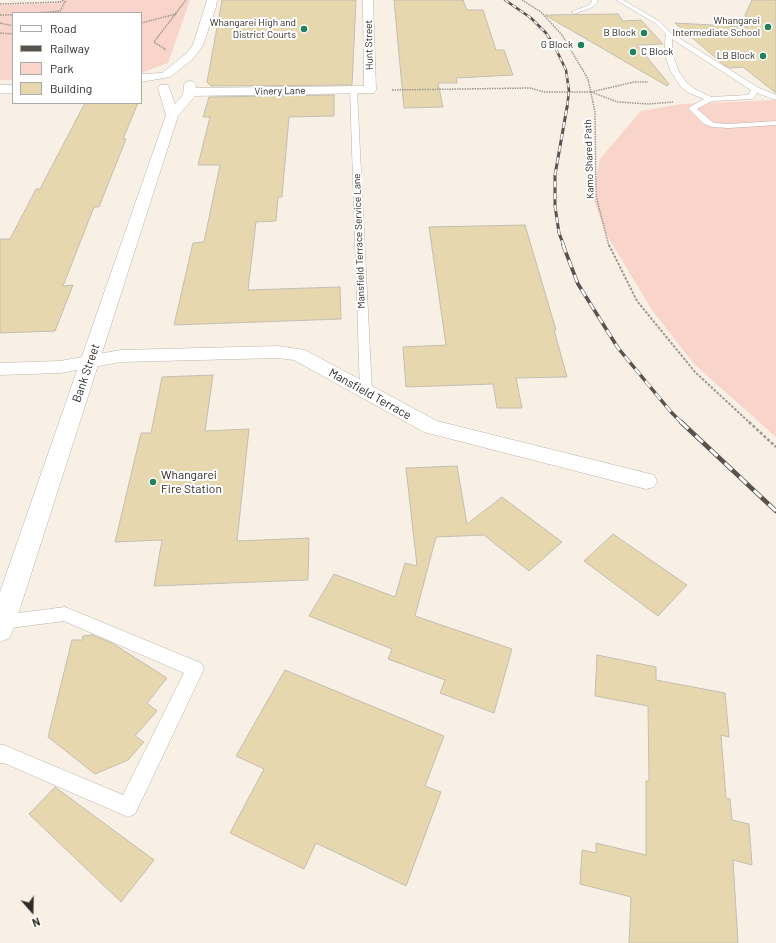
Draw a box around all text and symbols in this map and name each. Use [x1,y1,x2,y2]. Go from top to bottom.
legend [12,12,142,104]
place label: Whangarei Intermediate School [673,15,760,38]
place label: Whangarei High and District Courts [210,17,296,40]
street label: Hunt Street [363,20,375,70]
text: Road [50,21,77,35]
marker: Whangarei Intermediate School [763,22,773,32]
marker: Whangarei High and District Courts [299,24,309,34]
place label: B Block [604,27,636,39]
marker: B Block [639,28,649,38]
place label: G Block [541,39,573,51]
marker: G Block [576,40,586,50]
text: Railway [50,41,89,55]
place label: C Block [641,46,673,58]
marker: C Block [628,47,638,57]
place label: LB Block [717,50,755,62]
marker: LB Block [758,51,768,61]
text: Park [50,61,74,75]
text: Building [50,81,92,95]
street label: Vinery Lane [254,85,306,97]
street label: Kamo Shared Path [582,119,596,199]
street label: Mansfield Terrace Service Lane [351,173,367,309]
street label: Bank Street [69,342,103,404]
street label: Mansfield Terrace [326,365,414,423]
place label: Whangarei Fire Station [161,468,222,496]
marker: Whangarei Fire Station [148,477,158,487]
north arrow [12,891,52,931]
text: N [31,915,42,930]

